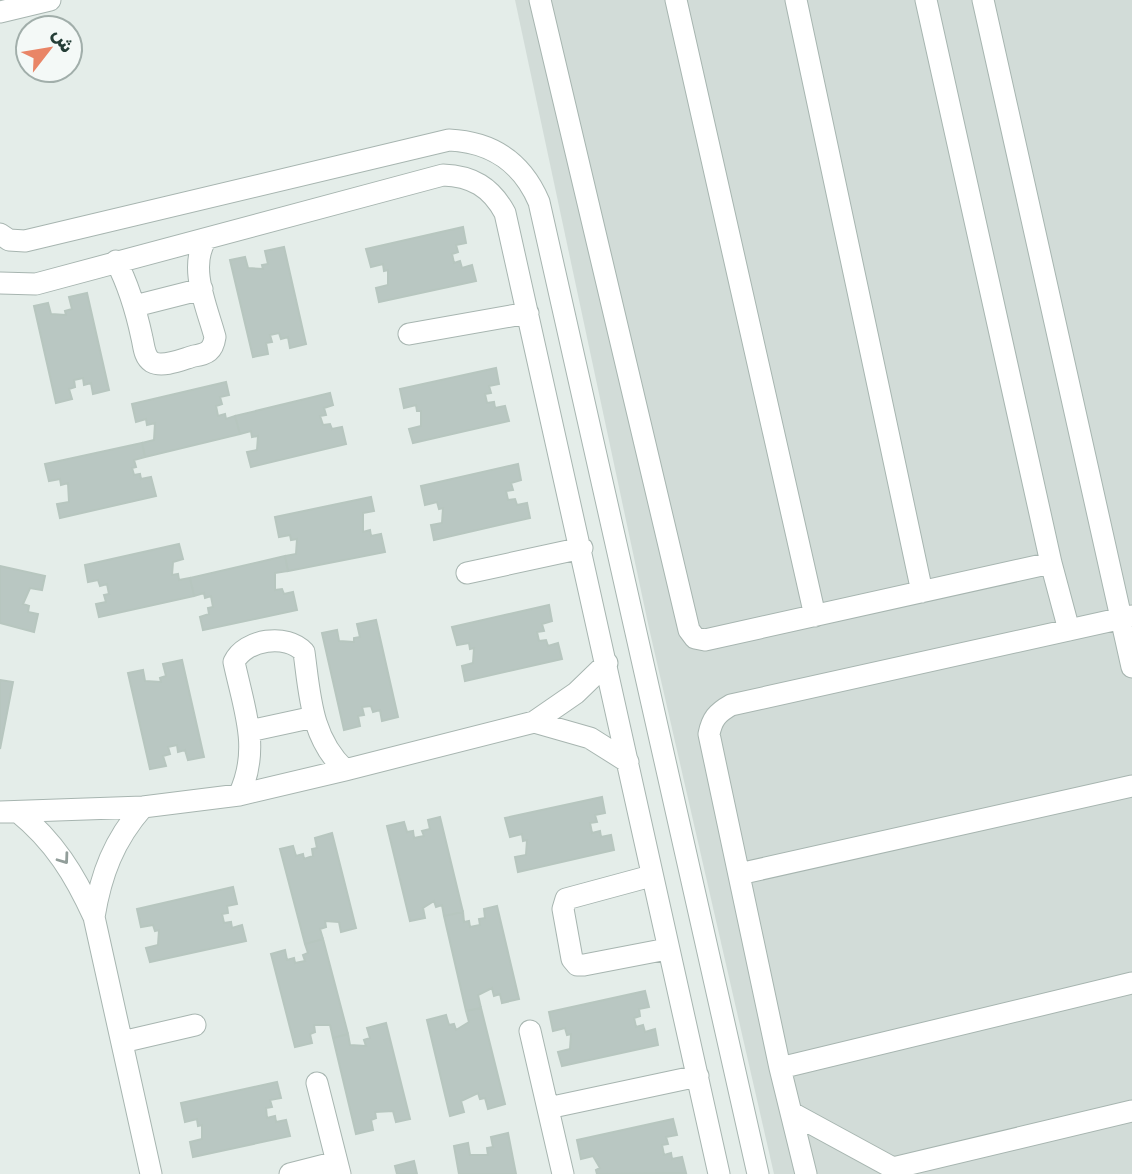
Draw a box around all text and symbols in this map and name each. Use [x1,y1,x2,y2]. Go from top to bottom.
north arrow [14,14,84,84]
text: ش [47,24,79,57]
one-way arrow [55,851,68,864]

